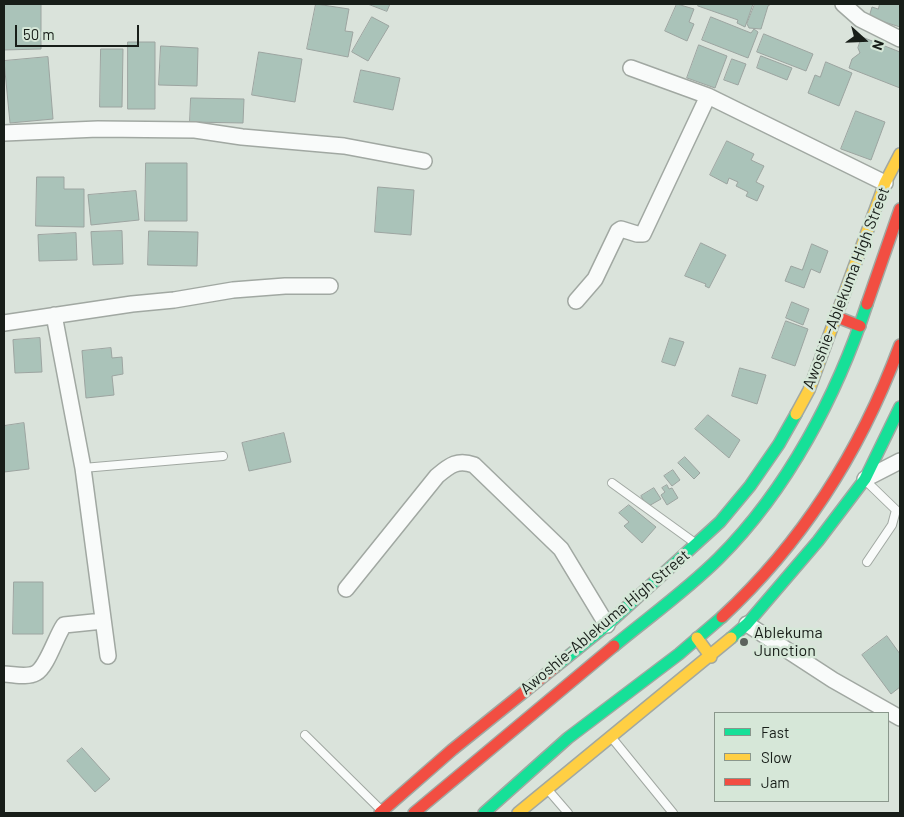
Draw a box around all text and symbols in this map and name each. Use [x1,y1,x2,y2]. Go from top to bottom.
scale bar [18,15,141,47]
north arrow [839,15,889,65]
text: 50 m [23,25,55,43]
text: N [869,38,888,53]
street label: Awoshie-Ablekuma High Street [799,184,893,392]
street label: Awoshie-Ablekuma High Street [517,546,693,698]
place label: Ablekuma Junction [754,623,823,661]
marker: Ablekuma Junction [738,636,750,648]
legend [714,712,889,802]
text: Fast [761,723,789,741]
text: Slow [761,748,792,766]
text: Jam [761,773,790,791]

